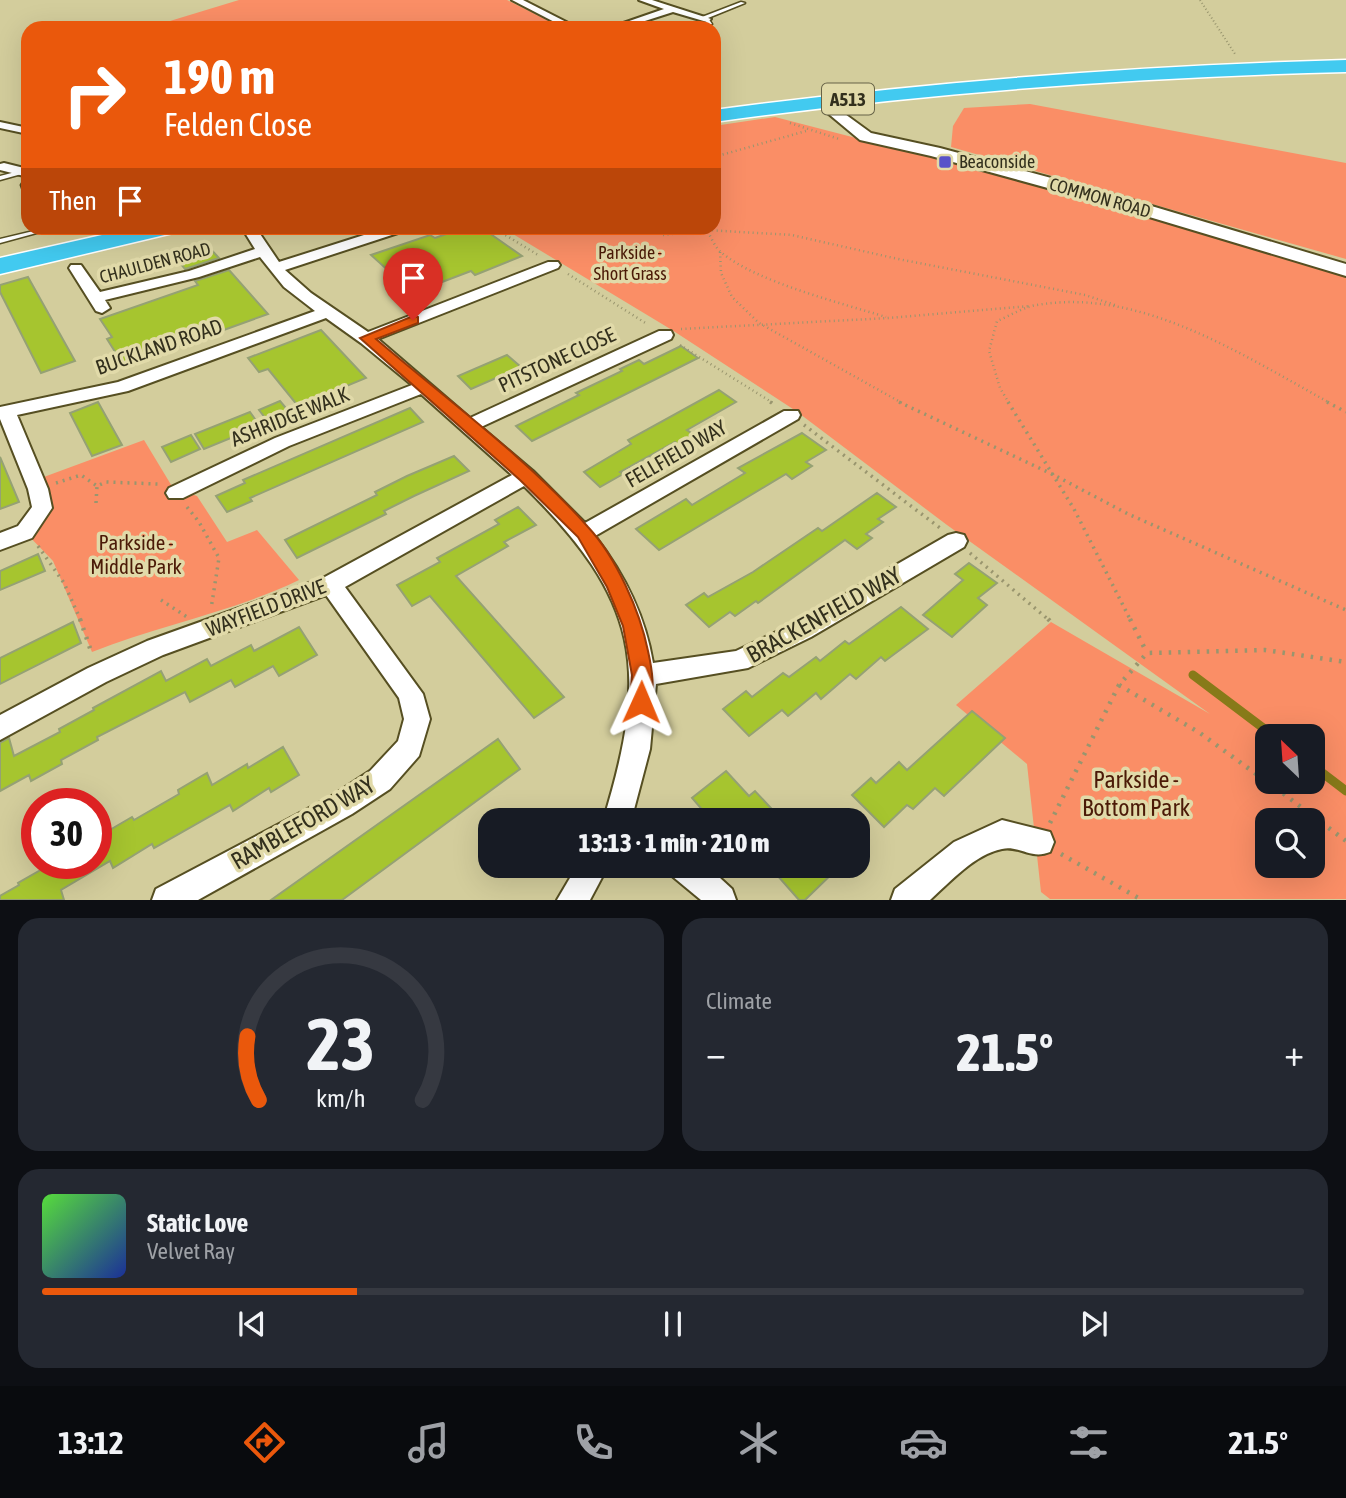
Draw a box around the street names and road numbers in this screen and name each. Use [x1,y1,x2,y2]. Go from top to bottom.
road number: A513 [822,83,874,114]
street label: COMMON ROAD [1047,173,1153,222]
street label: CHAULDEN ROAD [97,238,213,287]
street label: BUCKLAND ROAD [92,313,225,379]
street label: PITSTONE CLOSE [494,322,619,397]
street label: ASHRIDGE WALK [227,381,353,451]
street label: FELLFIELD WAY [621,414,731,492]
street label: BRACKENFIELD WAY [742,561,906,668]
street label: WAYFIELD DRIVE [203,573,329,641]
street label: RAMBLEFORD WAY [226,770,380,875]

